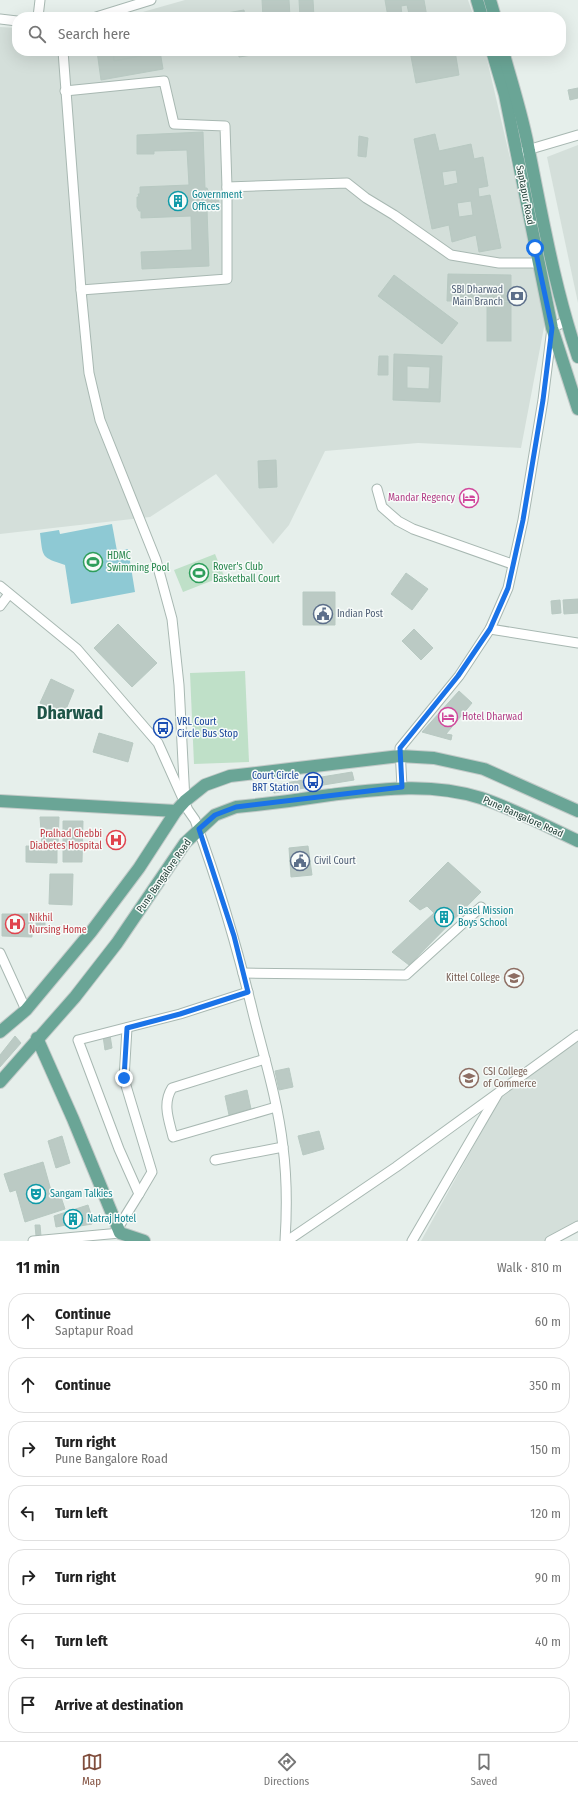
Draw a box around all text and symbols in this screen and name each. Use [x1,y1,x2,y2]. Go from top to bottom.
search box [12,12,566,56]
icon: search [26,23,48,45]
text: Search here [58,25,130,43]
street label: Saptapur Road [513,164,537,226]
place label: Government Offices [192,189,243,213]
building icon: Government Offices [167,190,189,212]
route start [526,239,544,257]
place label: SBI Dharwad Main Branch [451,284,503,308]
bank icon: SBI Dharwad Main Branch [506,285,528,307]
hotel icon: Mandar Regency [458,487,480,509]
place label: Mandar Regency [388,492,456,504]
place label: HDMC Swimming Pool [107,550,170,574]
sports icon: HDMC Swimming Pool [82,551,104,573]
place label: Rover's Club Basketball Court [213,561,281,585]
sports icon: Rover's Club Basketball Court [188,562,210,584]
public building icon: Indian Post [312,603,334,625]
place label: Indian Post [337,608,384,620]
district label: Dharwad [37,702,103,724]
hotel icon: Hotel Dharwad [437,706,459,728]
place label: Hotel Dharwad [462,711,523,723]
place label: VRL Court Circle Bus Stop [177,716,238,740]
bus stop icon: VRL Court Circle Bus Stop [152,717,174,739]
place label: Court Circle BRT Station [252,770,299,794]
bus stop icon: Court Circle BRT Station [302,771,324,793]
street label: Pune Bangalore Road [481,794,565,840]
place label: Pralhad Chebbi Diabetes Hospital [30,828,102,852]
hospital icon: Pralhad Chebbi Diabetes Hospital [105,829,127,851]
street label: Pune Bangalore Road [134,837,194,915]
public building icon: Civil Court [289,850,311,872]
place label: Civil Court [314,855,356,867]
place label: Basel Mission Boys School [458,905,514,929]
building icon: Basel Mission Boys School [433,906,455,928]
place label: Nikhil Nursing Home [29,912,87,936]
hospital icon: Nikhil Nursing Home [4,913,26,935]
school or university icon: Kittel College [503,967,525,989]
place label: Kittel College [446,972,500,984]
place label: CSI College of Commerce [483,1066,536,1090]
school or university icon: CSI College of Commerce [458,1067,480,1089]
route end [115,1069,133,1087]
theatre icon: Sangam Talkies [25,1183,47,1205]
place label: Sangam Talkies [50,1188,113,1200]
building icon: Natraj Hotel [62,1208,84,1230]
place label: Natraj Hotel [87,1213,136,1225]
text: 11 min [16,1257,60,1278]
text: Walk · 810 m [497,1260,562,1275]
text: Continue [55,1305,111,1323]
icon: ahead [17,1310,39,1332]
text: 60 m [535,1314,561,1329]
text: Saptapur Road [55,1323,134,1338]
icon: ahead [17,1374,39,1396]
text: Continue [55,1376,111,1394]
text: 350 m [529,1378,561,1393]
text: Turn right [55,1433,116,1451]
icon: right [17,1438,39,1460]
text: 150 m [530,1442,561,1457]
text: Pune Bangalore Road [55,1451,168,1466]
icon: left [17,1502,39,1524]
text: Turn left [55,1504,108,1522]
text: 120 m [530,1506,561,1521]
icon: right [17,1566,39,1588]
text: Turn right [55,1568,116,1586]
text: 90 m [535,1570,561,1585]
icon: left [17,1630,39,1652]
text: Turn left [55,1632,108,1650]
text: 40 m [535,1634,561,1649]
icon: arrive [17,1694,39,1716]
text: Arrive at destination [55,1696,183,1714]
tab: Map [81,1751,103,1788]
tab: Directions [264,1751,309,1788]
tab: Saved [471,1751,497,1788]

